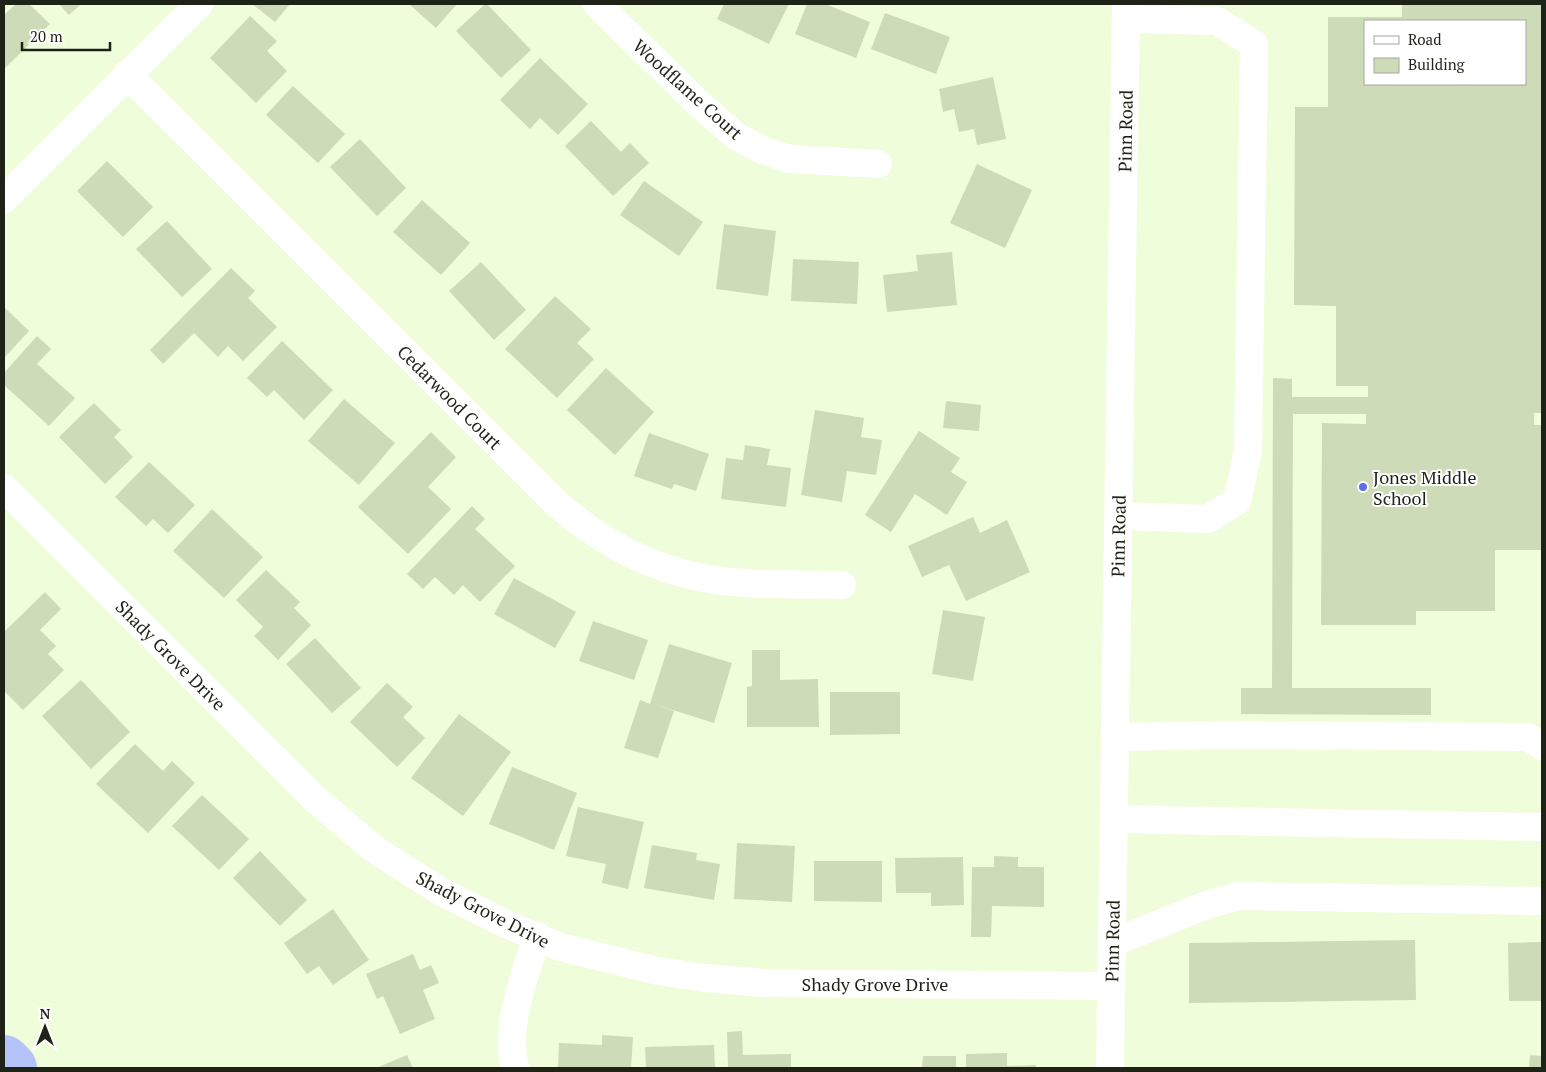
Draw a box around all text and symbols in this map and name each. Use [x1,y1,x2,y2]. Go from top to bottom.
scale bar [22,20,110,52]
legend [1364,20,1526,85]
text: 20 m [30,26,63,46]
text: Road [1408,29,1441,49]
street label: Woodflame Court [628,33,748,145]
text: Building [1408,54,1466,74]
street label: Pinn Road [1112,90,1138,172]
street label: Cedarwood Court [393,340,508,455]
place label: Jones Middle School [1373,465,1476,510]
marker: Jones Middle School [1357,481,1369,493]
street label: Pinn Road [1105,495,1131,577]
street label: Shady Grove Drive [111,595,231,715]
street label: Shady Grove Drive [412,865,554,953]
street label: Pinn Road [1099,900,1125,982]
street label: Shady Grove Drive [802,972,948,996]
north arrow [20,1002,70,1052]
text: N [40,1004,51,1023]

